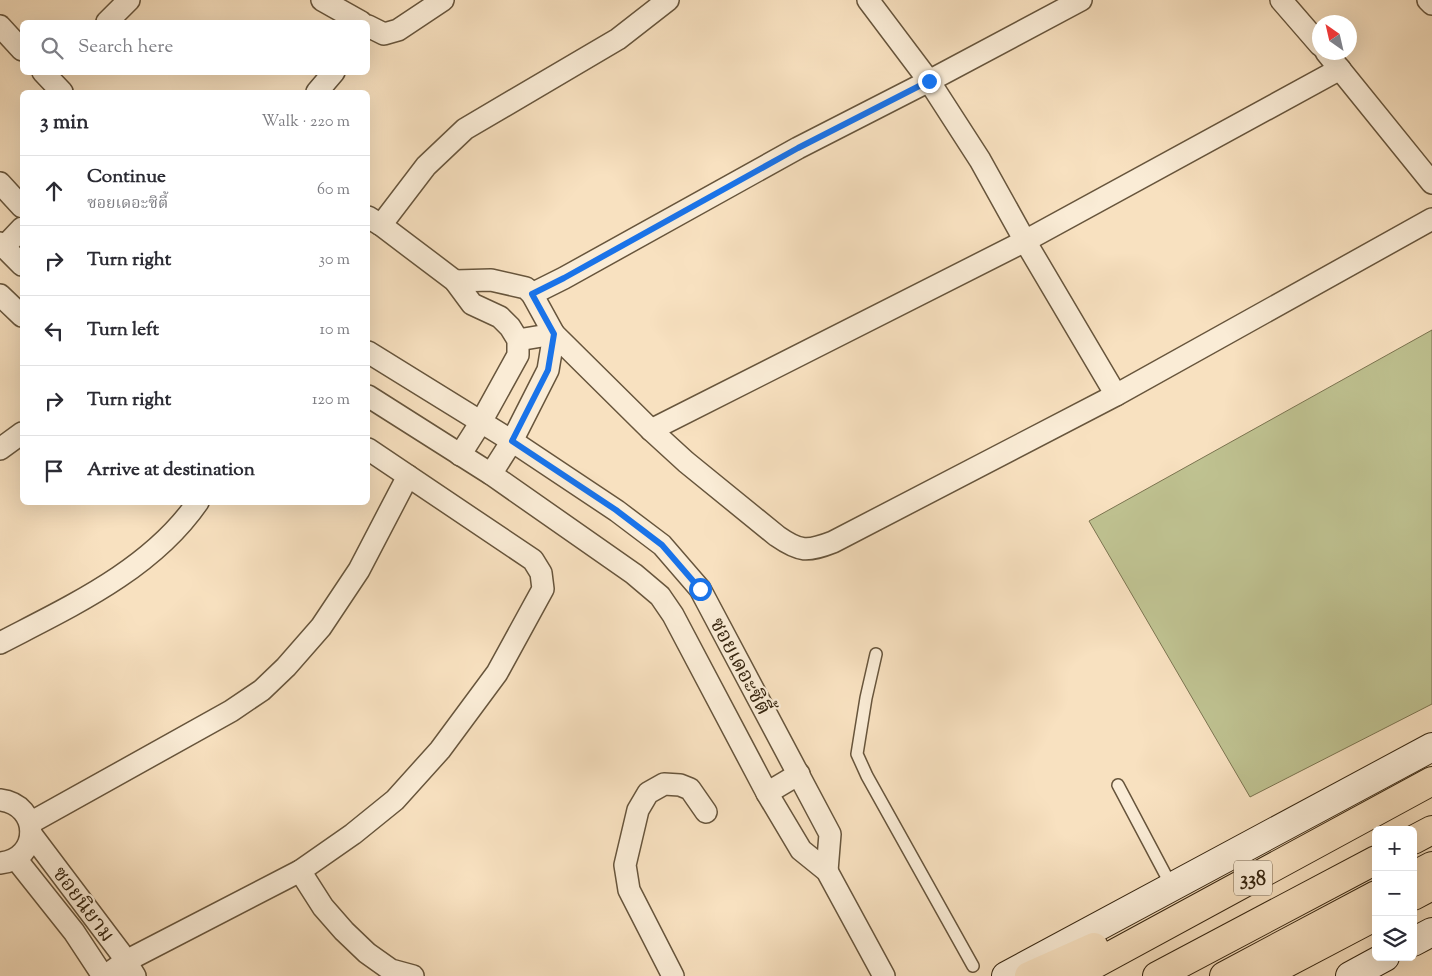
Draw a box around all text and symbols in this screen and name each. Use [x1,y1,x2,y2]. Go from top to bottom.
north arrow [1312,15,1357,60]
search box [20,20,370,75]
icon: search [38,34,66,62]
text: Search here [78,34,173,61]
route end [918,70,941,93]
text: 3 min [40,108,89,138]
text: Walk · 220 m [262,111,350,134]
text: Continue [87,164,166,191]
icon: ahead [40,177,68,205]
text: 60 m [317,179,350,202]
text: ซอยเดอะซิตี้ [87,193,168,216]
icon: right [40,247,68,275]
text: Turn right [87,247,171,274]
text: 30 m [319,249,350,272]
icon: left [40,317,68,345]
text: Turn left [87,317,159,344]
text: 10 m [320,319,350,342]
icon: right [40,387,68,415]
text: Turn right [87,387,171,414]
text: 120 m [312,389,350,412]
icon: arrive [40,457,68,485]
text: Arrive at destination [87,457,255,484]
route start [689,578,712,601]
street label: ซอยเดอะซิตี้ [701,611,781,722]
map controls [1372,826,1417,961]
button: + [1372,826,1417,871]
road number: 338 [1234,860,1272,896]
street label: ซอยนิยาม [44,861,121,949]
button: − [1372,871,1417,916]
button: layers [1372,916,1417,961]

